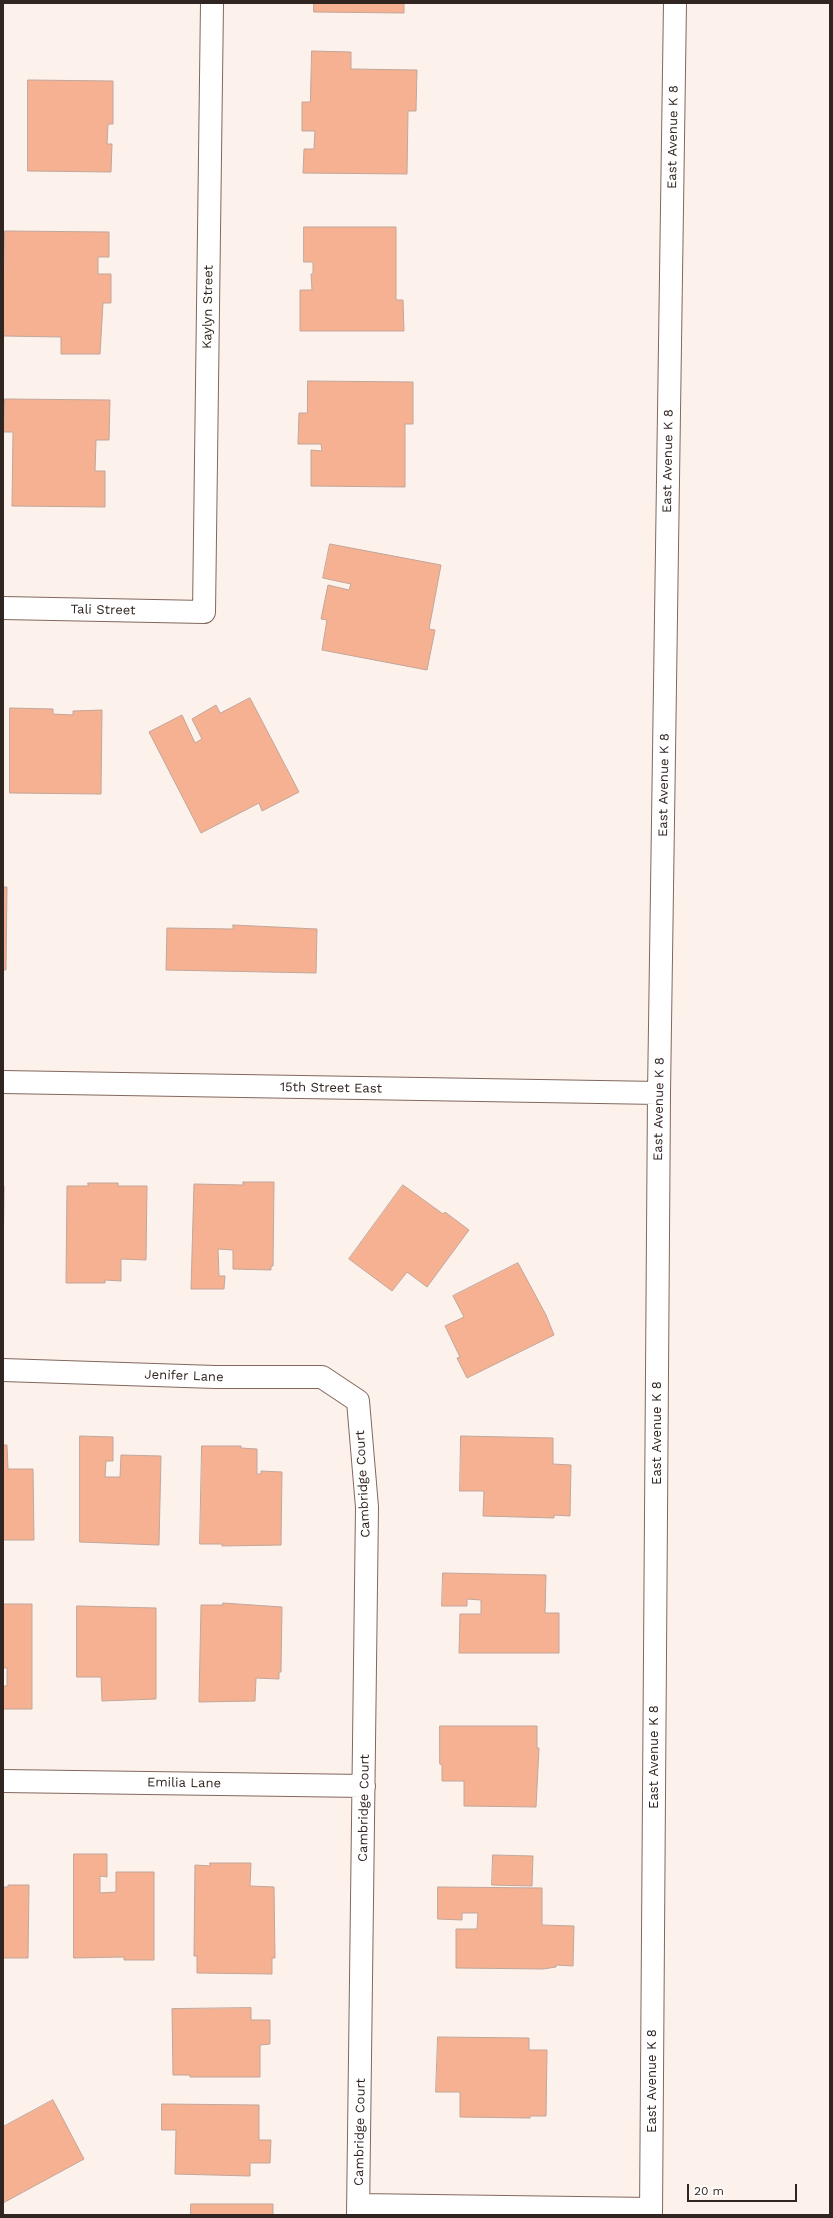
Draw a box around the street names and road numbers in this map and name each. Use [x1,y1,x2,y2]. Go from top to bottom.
street label: East Avenue K 8 [664,85,682,189]
street label: Kaylyn Street [199,265,217,349]
street label: East Avenue K 8 [659,409,677,513]
street label: Tali Street [70,602,136,618]
street label: East Avenue K 8 [655,733,673,837]
street label: East Avenue K 8 [650,1057,668,1161]
street label: 15th Street East [280,1079,382,1097]
street label: Jenifer Lane [144,1367,224,1385]
street label: East Avenue K 8 [649,1381,665,1485]
street label: Cambridge Court [352,1430,374,1538]
street label: East Avenue K 8 [646,1705,662,1809]
street label: Cambridge Court [355,1754,373,1862]
street label: Emilia Lane [147,1775,221,1791]
street label: East Avenue K 8 [644,2029,660,2133]
street label: Cambridge Court [351,2078,369,2186]

